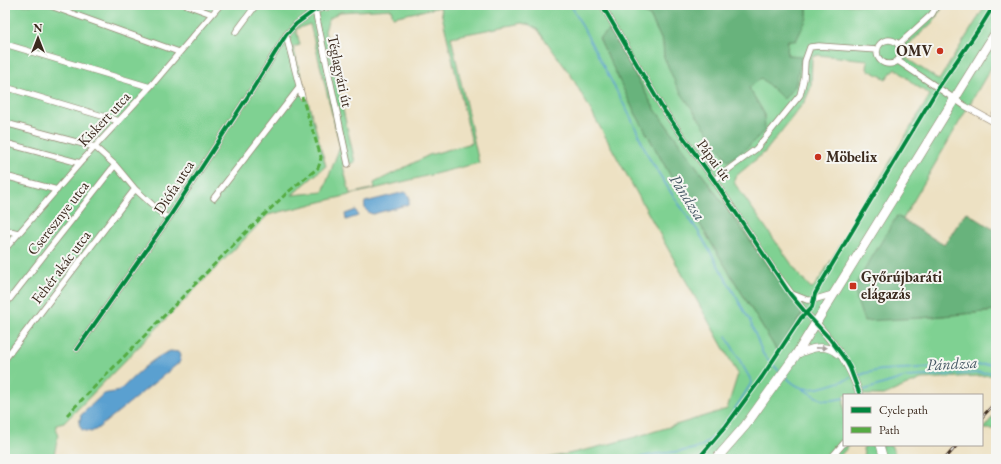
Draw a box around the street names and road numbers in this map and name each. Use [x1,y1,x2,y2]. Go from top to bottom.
street label: Téglagyári út [324,33,357,109]
street label: Kiskert utca [73,87,134,150]
street label: Pápai út [693,135,736,184]
street label: Diófa utca [149,156,198,217]
street label: Cseresznye utca [23,177,93,259]
street label: Fehér akác utca [27,226,94,307]

